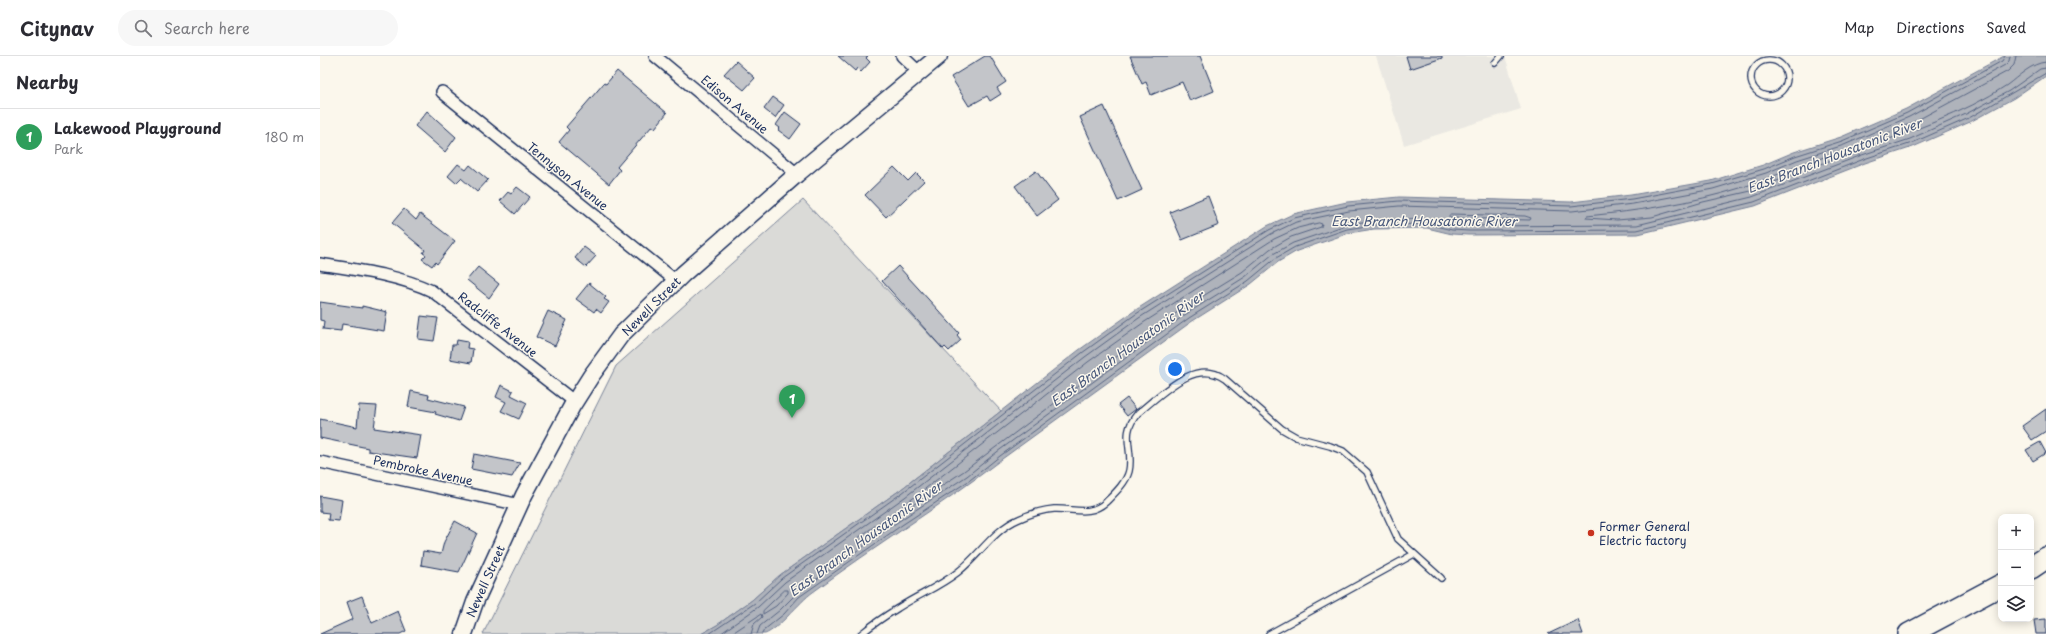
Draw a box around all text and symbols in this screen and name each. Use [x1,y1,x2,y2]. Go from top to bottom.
search box [118,10,398,46]
text: Citynav [20,14,94,42]
text: Search here [164,16,250,39]
icon: search [132,17,154,39]
text: Map [1844,17,1874,38]
text: Directions [1896,17,1964,38]
text: Saved [1986,17,2026,38]
text: Nearby [16,69,78,95]
street label: Edison Avenue [697,70,773,138]
water label: East Branch Housatonic River [1744,112,1926,197]
text: Lakewood Playground [54,116,221,139]
text: 1 [26,127,32,146]
text: 180 m [265,127,304,146]
street label: Tennyson Avenue [524,138,613,215]
text: Park [54,139,83,158]
water label: East Branch Housatonic River [1331,211,1519,230]
street label: Newell Street [617,272,685,340]
water label: East Branch Housatonic River [1046,285,1209,410]
street label: Radcliffe Avenue [454,287,542,361]
your location [1165,359,1185,379]
pin: 1 [779,385,805,418]
street label: Pembroke Avenue [371,451,475,489]
water label: East Branch Housatonic River [784,475,947,600]
map controls [1998,514,2034,622]
button: + [1998,514,2034,550]
place label: Former General Electric factory [1599,517,1690,549]
marker: Former General Electric factory [1586,528,1596,538]
street label: Newell Street [461,542,509,620]
button: − [1998,550,2034,586]
button: layers [1998,586,2034,622]

